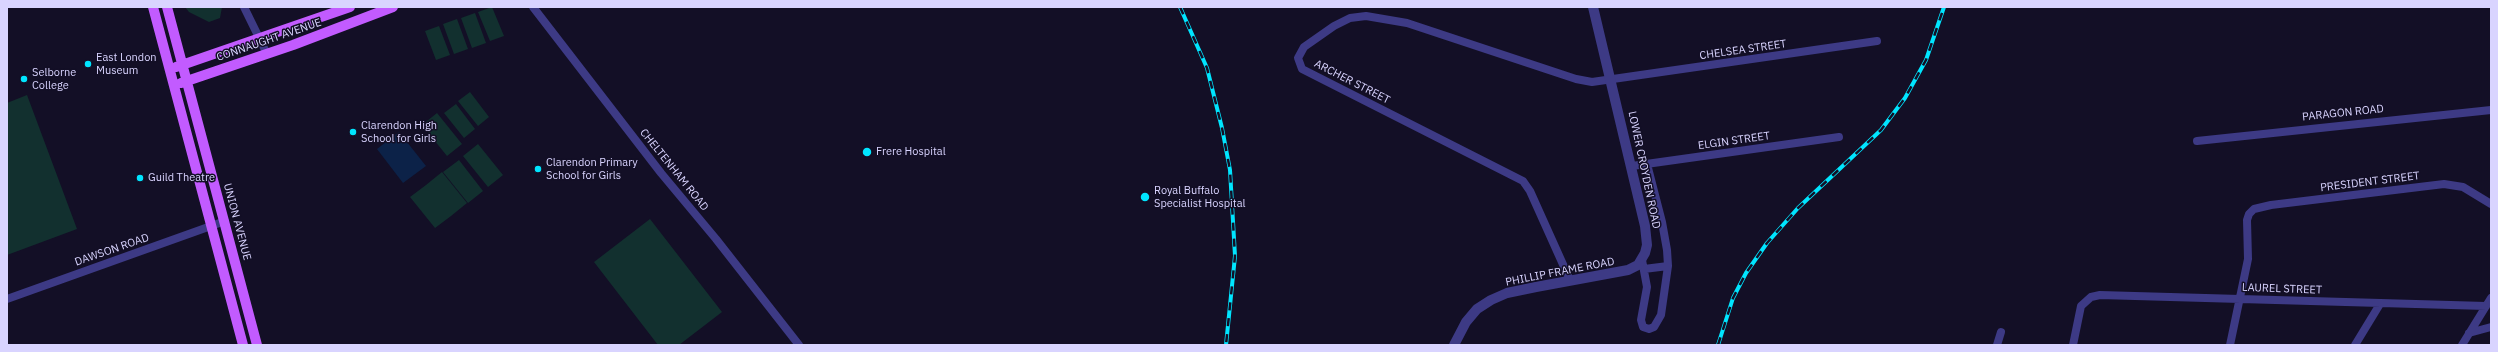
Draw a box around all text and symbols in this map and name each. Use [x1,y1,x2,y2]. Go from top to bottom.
street label: CONNAUGHT AVENUE [215,16,323,64]
street label: CHELSEA STREET [1699,37,1787,63]
place label: East London Museum [96,51,157,77]
street label: ARCHER STREET [1312,57,1392,107]
marker: East London Museum [83,59,93,69]
place label: Selborne College [32,66,76,92]
marker: Selborne College [19,74,29,84]
street label: PARAGON ROAD [2302,102,2384,124]
street label: LOWER CROYDEN ROAD [1625,110,1663,230]
place label: Clarendon High School for Girls [361,119,437,145]
street label: CHELTENHAM ROAD [637,126,711,214]
marker: Clarendon High School for Girls [348,127,358,137]
street label: ELGIN STREET [1697,129,1771,153]
place label: Frere Hospital [876,145,946,159]
marker: Frere Hospital [861,146,873,158]
place label: Clarendon Primary School for Girls [546,156,638,182]
marker: Clarendon Primary School for Girls [533,164,543,174]
street label: PRESIDENT STREET [2320,169,2420,195]
place label: Guild Theatre [148,171,215,185]
marker: Guild Theatre [135,173,145,183]
street label: UNION AVENUE [220,182,254,262]
place label: Royal Buffalo Specialist Hospital [1154,184,1246,210]
marker: Royal Buffalo Specialist Hospital [1139,191,1151,203]
street label: DAWSON ROAD [73,231,151,269]
street label: PHILLIP FRAME ROAD [1504,255,1616,289]
street label: LAUREL STREET [2242,281,2322,297]

